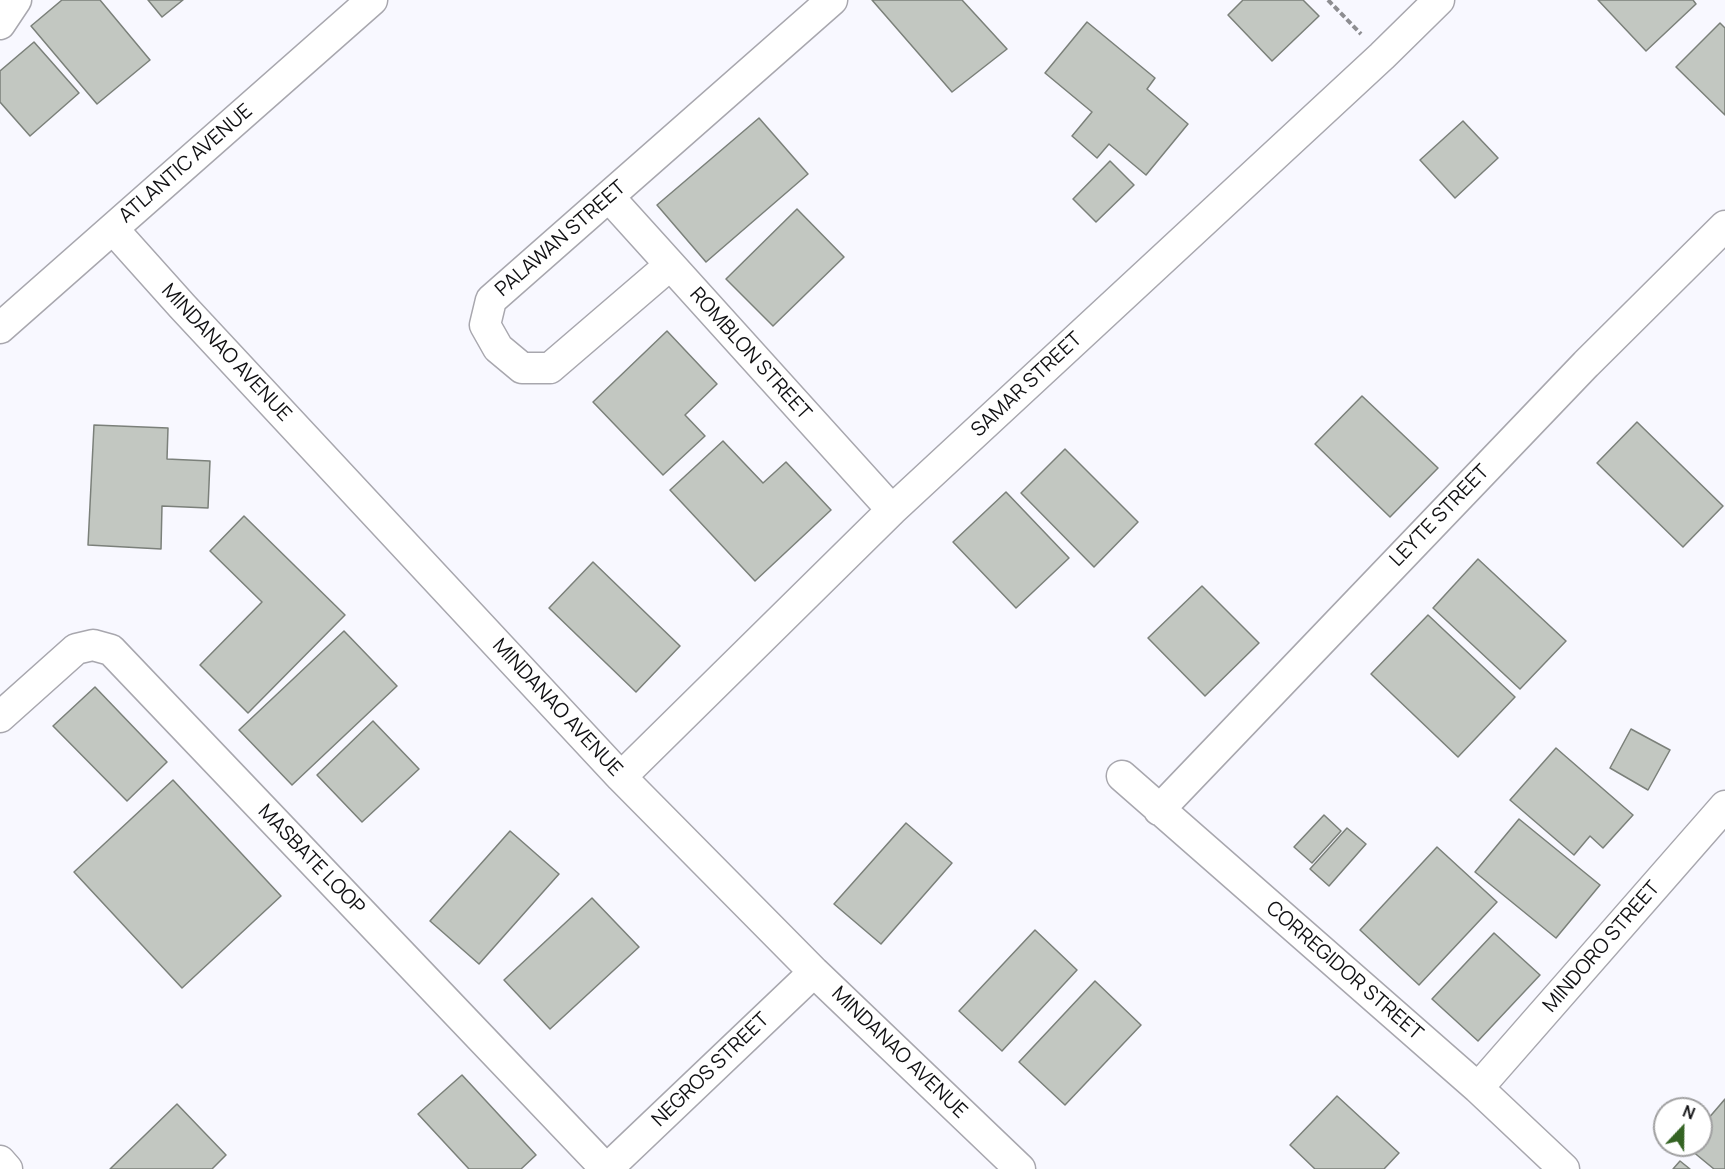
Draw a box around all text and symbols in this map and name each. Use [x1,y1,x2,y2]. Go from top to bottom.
street label: ATLANTIC AVENUE [114,100,258,228]
street label: PALAWAN STREET [491,176,631,302]
street label: MINDANAO AVENUE [156,279,296,427]
street label: ROMBLON STREET [684,283,816,425]
street label: SAMAR STREET [967,328,1087,442]
street label: LEYTE STREET [1385,460,1495,572]
street label: MINDANAO AVENUE [487,634,627,782]
street label: MASBATE LOOP [253,800,369,920]
street label: MINDORO STREET [1539,877,1665,1017]
street label: CORREGIDOR STREET [1261,896,1427,1046]
street label: MINDANAO AVENUE [826,982,972,1124]
street label: NEGROS STREET [647,1008,775,1132]
north arrow [1653,1097,1713,1157]
text: N [1680,1100,1698,1125]

